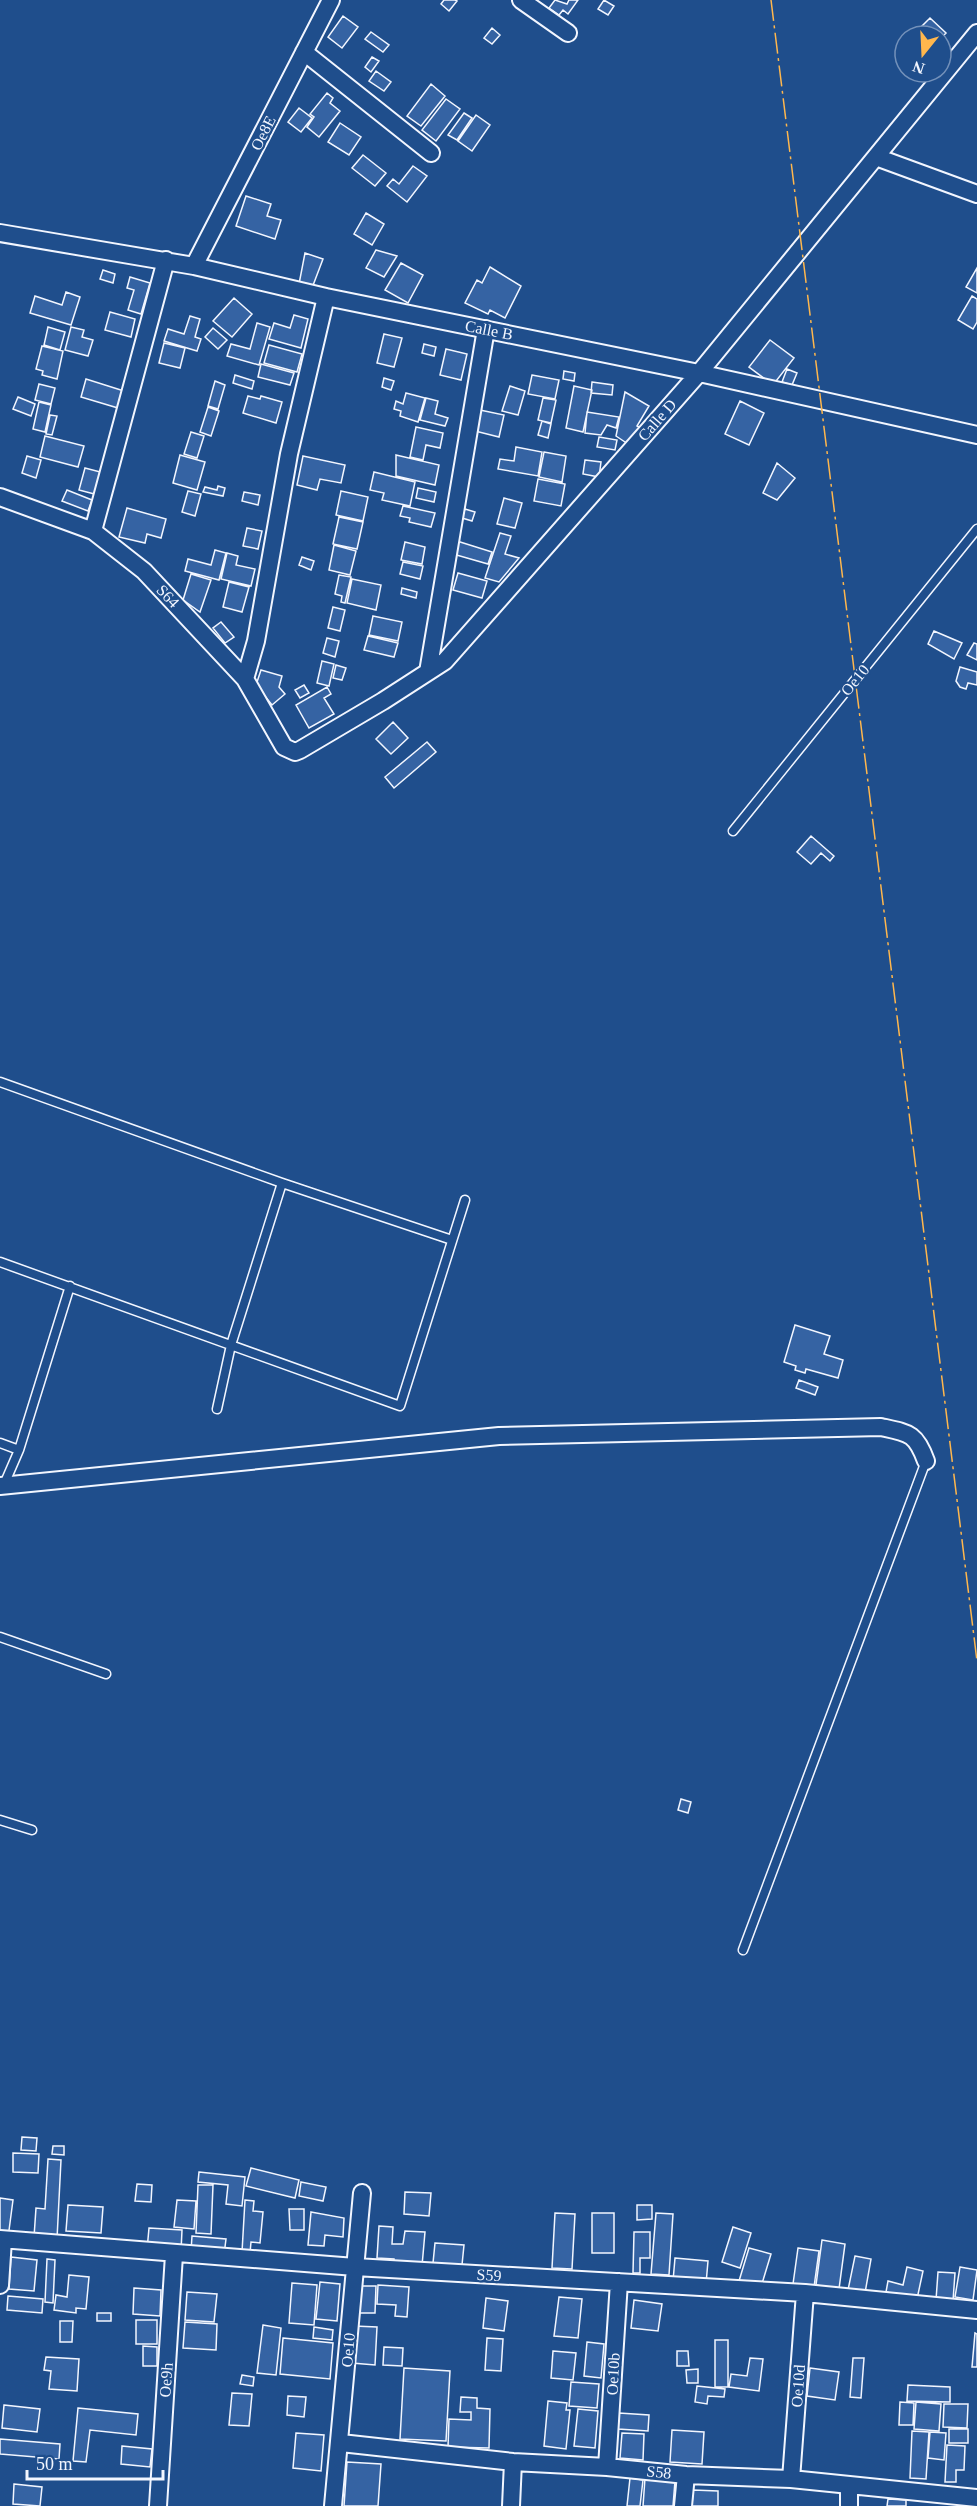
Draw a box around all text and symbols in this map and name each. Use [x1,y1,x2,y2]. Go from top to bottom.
north arrow [893,24,953,84]
text: N [910,58,927,78]
street label: Oe8E [247,113,279,153]
street label: Calle B [464,317,514,343]
street label: Calle D [634,396,680,444]
street label: S64 [153,581,183,611]
street label: Oe10 [837,661,873,699]
street label: S59 [476,2266,502,2284]
street label: Oe10 [338,2332,358,2368]
street label: Oe10b [603,2352,623,2396]
street label: Oe9h [156,2362,176,2398]
street label: Oe10d [788,2364,808,2408]
scale bar [27,2443,164,2481]
text: 50 m [36,2454,73,2474]
street label: S58 [646,2462,672,2482]

